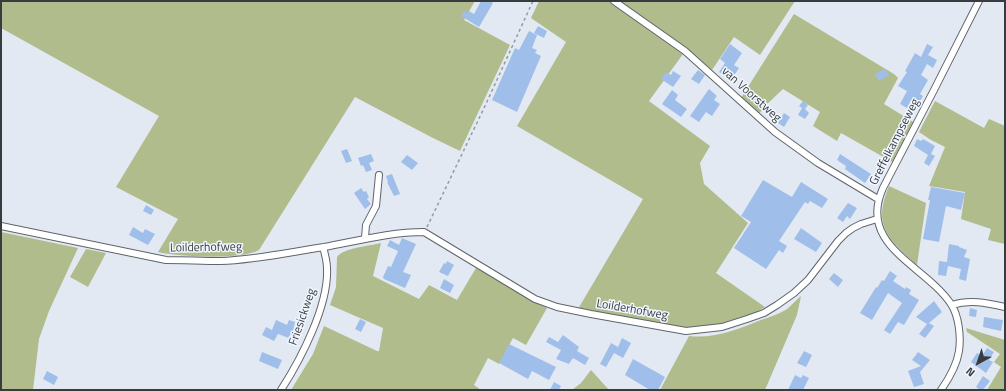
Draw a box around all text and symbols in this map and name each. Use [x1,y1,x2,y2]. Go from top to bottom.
street label: van Voorstweg [718,64,784,126]
street label: Greffelkampseweg [867,96,923,188]
street label: Loilderhofweg [170,240,242,256]
street label: Friesickweg [287,287,319,347]
street label: Loilderhofweg [595,297,669,323]
north arrow [958,343,998,383]
text: N [962,364,978,381]

